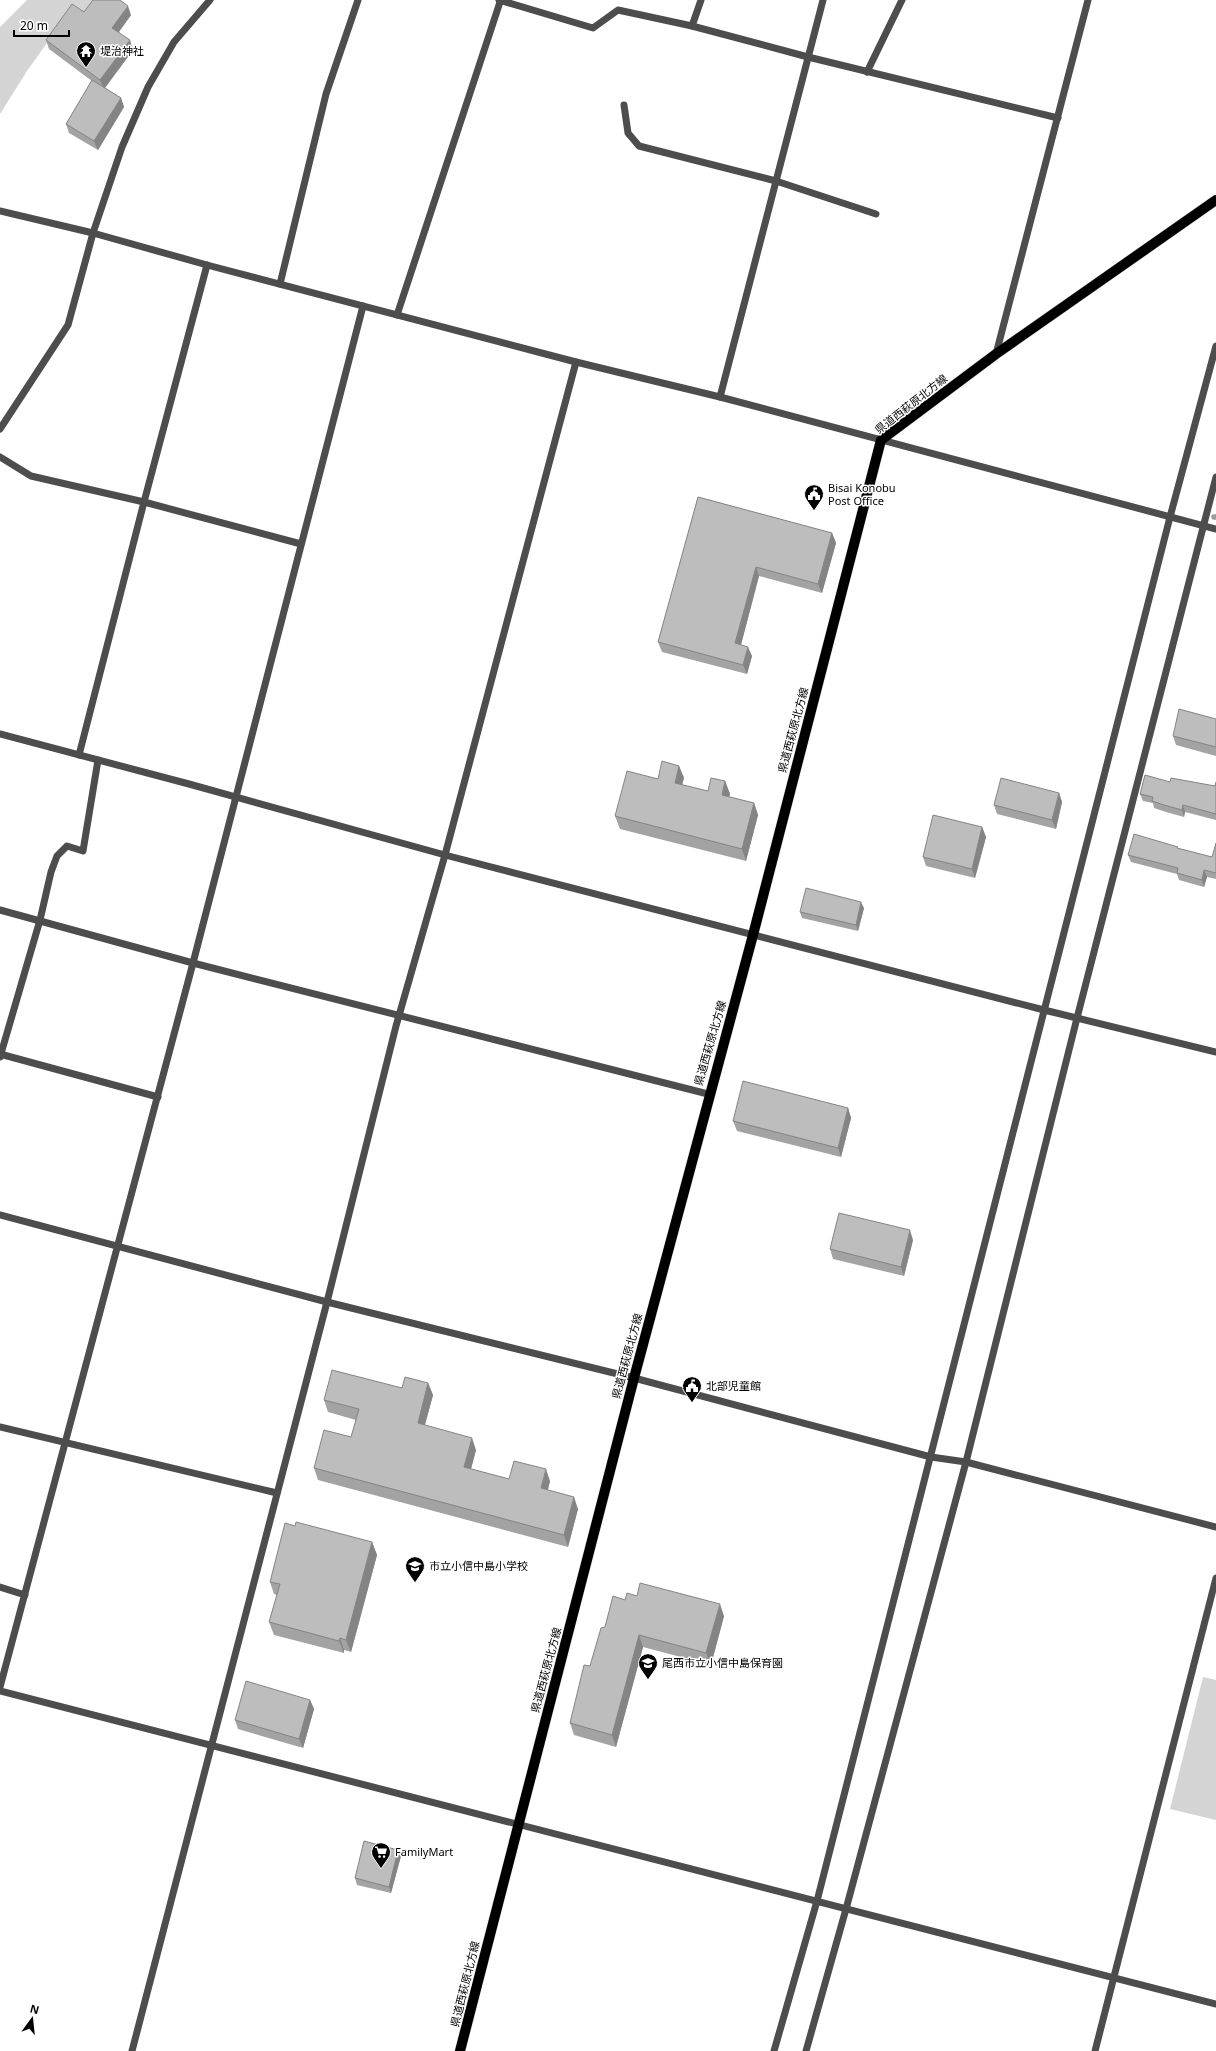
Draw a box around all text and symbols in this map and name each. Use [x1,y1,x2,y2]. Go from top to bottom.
scale bar [14,12,69,38]
text: 20 m [20,17,48,34]
temple icon: 堤治神社 [75,40,97,68]
place label: 堤治神社 [100,43,144,58]
street label: 県道西萩原北方線 [871,371,950,437]
place label: Bisai Konobu Post Office [828,480,896,508]
public building icon: Bisai Konobu Post Office [803,483,825,511]
street label: 県道西萩原北方線 [774,685,811,774]
street label: 県道西萩原北方線 [690,998,729,1087]
street label: 県道西萩原北方線 [608,1311,645,1400]
public building icon: 北部児童館 [681,1375,703,1403]
place label: 北部児童館 [706,1378,761,1393]
school or university icon: 市立小信中島小学校 [404,1555,426,1583]
place label: 市立小信中島小学校 [429,1558,528,1573]
street label: 県道西萩原北方線 [527,1625,564,1714]
school or university icon: 尾西市立小信中島保育園 [637,1652,659,1680]
place label: 尾西市立小信中島保育園 [662,1655,783,1670]
supermarket icon: FamilyMart [370,1841,392,1869]
place label: FamilyMart [395,1844,453,1859]
street label: 県道西萩原北方線 [447,1939,482,2028]
north arrow [12,1999,52,2039]
text: N [28,2000,41,2017]

